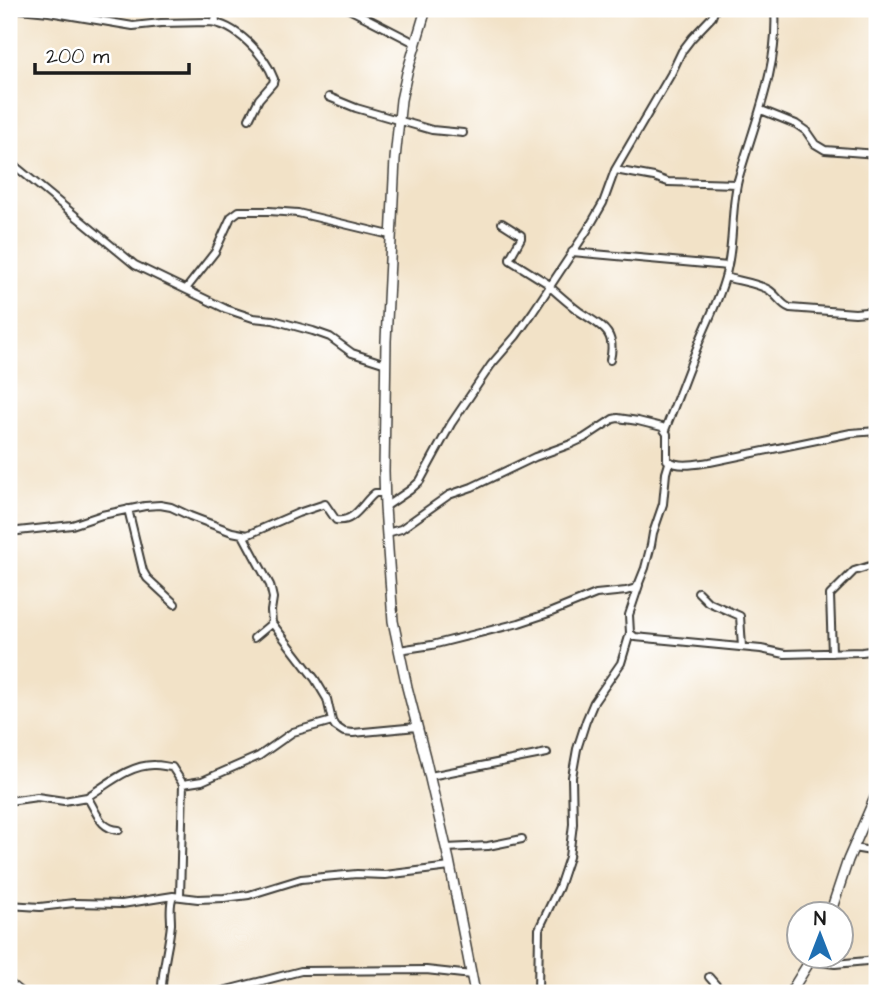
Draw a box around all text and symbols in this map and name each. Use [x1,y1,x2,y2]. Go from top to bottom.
scale bar [35,32,189,76]
text: 200 m [46,42,110,71]
north arrow [784,900,854,970]
text: N [814,906,826,933]

